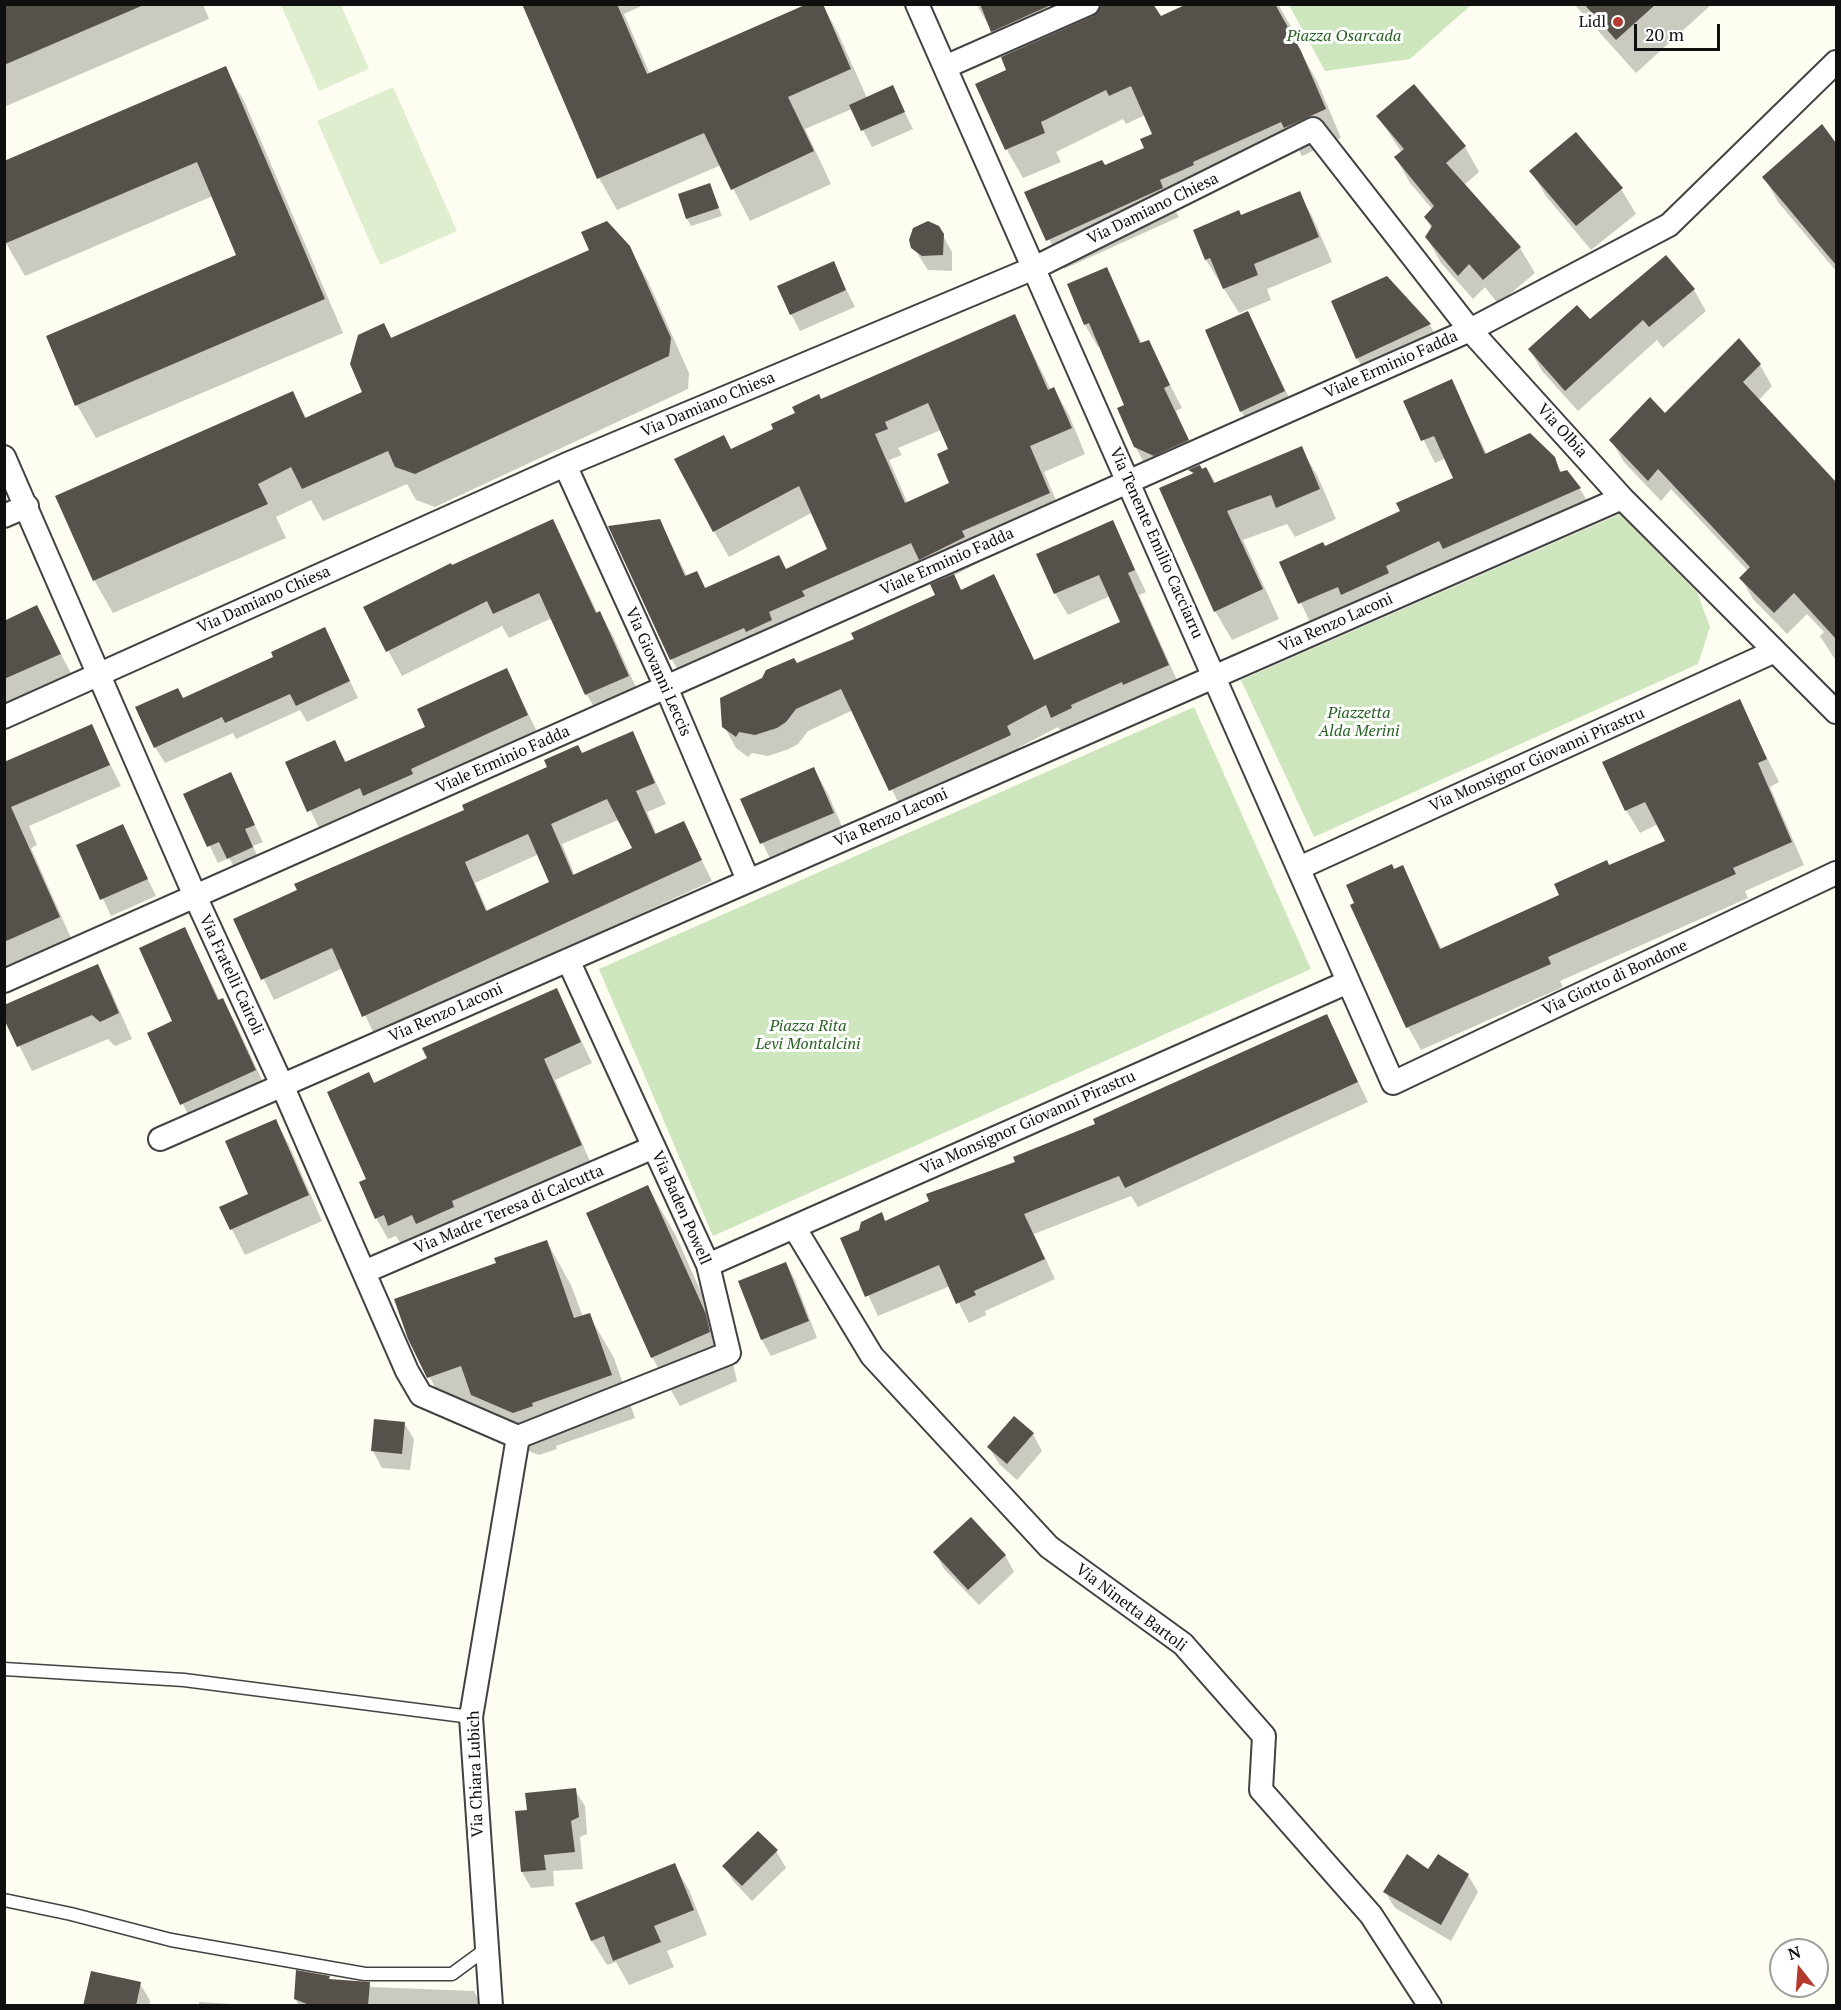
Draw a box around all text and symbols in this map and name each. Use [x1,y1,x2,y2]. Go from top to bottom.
place label: Lidl [1579,12,1606,32]
scale bar [1637,12,1722,50]
marker: Lidl [1611,15,1625,29]
text: 20 m [1645,22,1684,46]
park label: Piazza Osarcada [1287,26,1401,46]
street label: Via Damiano Chiesa [1084,169,1222,249]
street label: Viale Erminio Fadda [1321,327,1461,403]
street label: Via Damiano Chiesa [638,368,778,442]
street label: Via Olbia [1533,400,1591,462]
street label: Via Tenente Emilio Cacciarru [1105,444,1207,642]
street label: Viale Erminio Fadda [877,524,1017,600]
street label: Via Damiano Chiesa [194,562,334,638]
street label: Via Renzo Laconi [1276,589,1396,657]
street label: Via Giovanni Leccis [621,605,695,739]
park label: Piazzetta Alda Merini [1318,703,1400,741]
street label: Via Monsignor Giovanni Pirastru [1426,704,1648,816]
street label: Viale Erminio Fadda [433,722,573,798]
street label: Via Renzo Laconi [831,784,951,852]
street label: Via Fratelli Cairoli [195,912,267,1038]
street label: Via Giotto di Bondone [1539,936,1691,1020]
street label: Via Renzo Laconi [386,979,506,1047]
park label: Piazza Rita Levi Montalcini [756,1016,860,1054]
street label: Via Monsignor Giovanni Pirastru [917,1067,1139,1179]
street label: Via Baden Powell [647,1148,715,1268]
street label: Via Madre Teresa di Calcutta [411,1161,607,1259]
street label: Via Ninetta Bartoli [1072,1560,1190,1656]
street label: Via Chiara Lubich [464,1710,488,1838]
north arrow [1769,1938,1829,1998]
text: N [1785,1940,1803,1965]

